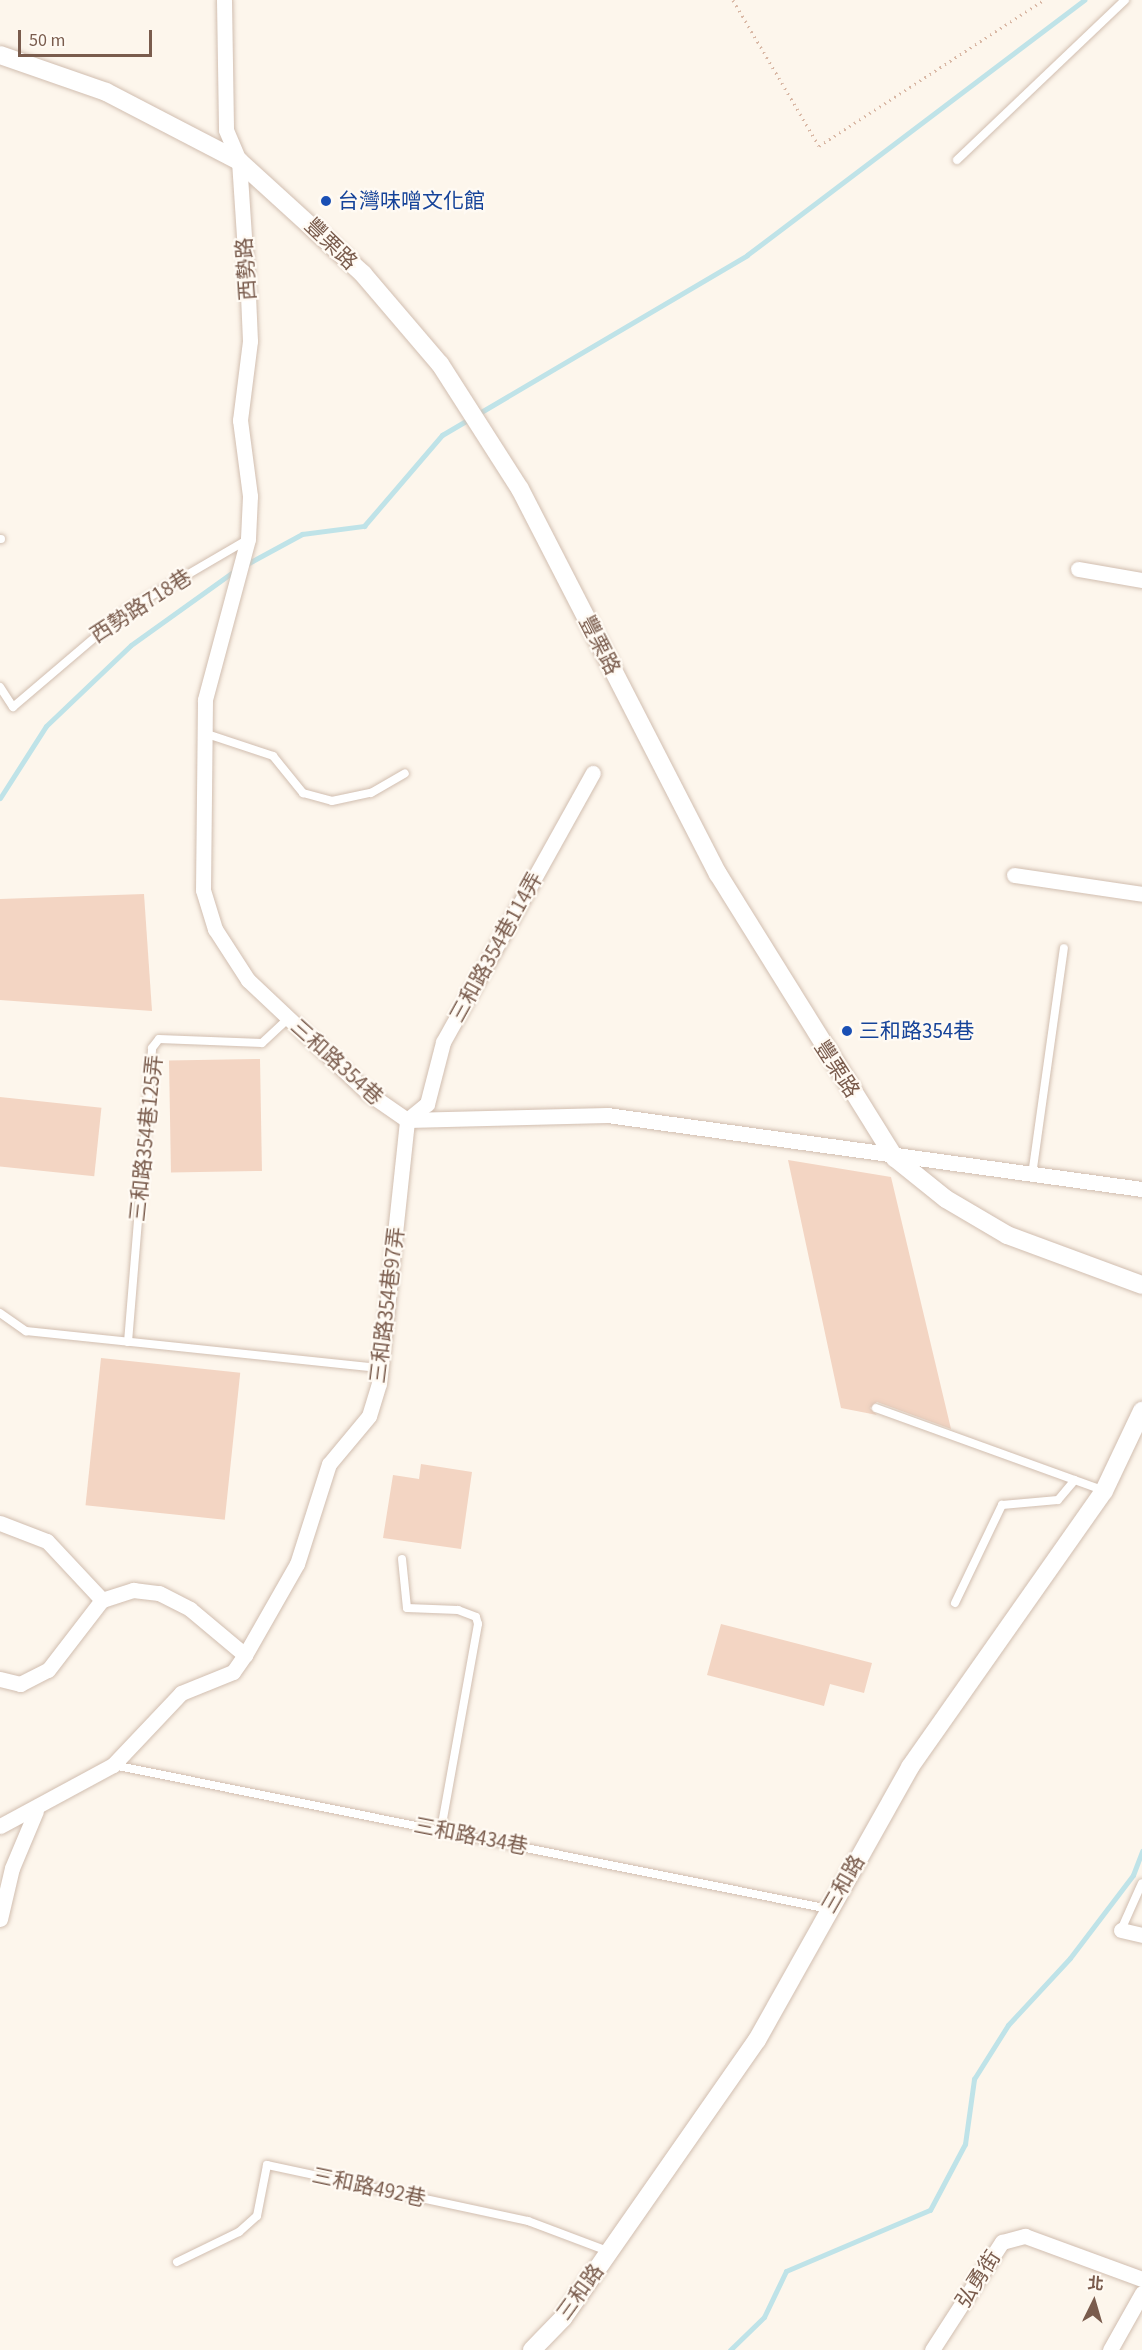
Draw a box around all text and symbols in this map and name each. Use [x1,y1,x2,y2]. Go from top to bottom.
scale bar [21,18,154,56]
text: 50 m [29,28,65,53]
place label: 台灣味噌文化館 [338,188,485,214]
marker: 台灣味噌文化館 [319,194,333,208]
street label: 豐栗路 [300,213,362,275]
street label: 西勢路 [231,237,261,301]
street label: 西勢路718巷 [86,564,196,648]
street label: 豐栗路 [574,611,626,679]
street label: 三和路354巷114弄 [444,868,548,1026]
street label: 三和路354巷 [286,1014,388,1110]
place label: 三和路354巷 [859,1018,974,1044]
marker: 三和路354巷 [840,1024,854,1038]
street label: 豐栗路 [809,1036,865,1102]
street label: 三和路354巷125弄 [125,1053,167,1223]
street label: 三和路354巷97弄 [365,1225,409,1385]
street label: 三和路434巷 [412,1813,530,1859]
street label: 三和路 [816,1850,870,1918]
street label: 三和路492巷 [310,2163,428,2211]
street label: 弘勇街 [950,2246,1006,2312]
street label: 三和路 [551,2259,609,2325]
north arrow [1064,2272,1124,2332]
text: 北 [1087,2272,1104,2296]

